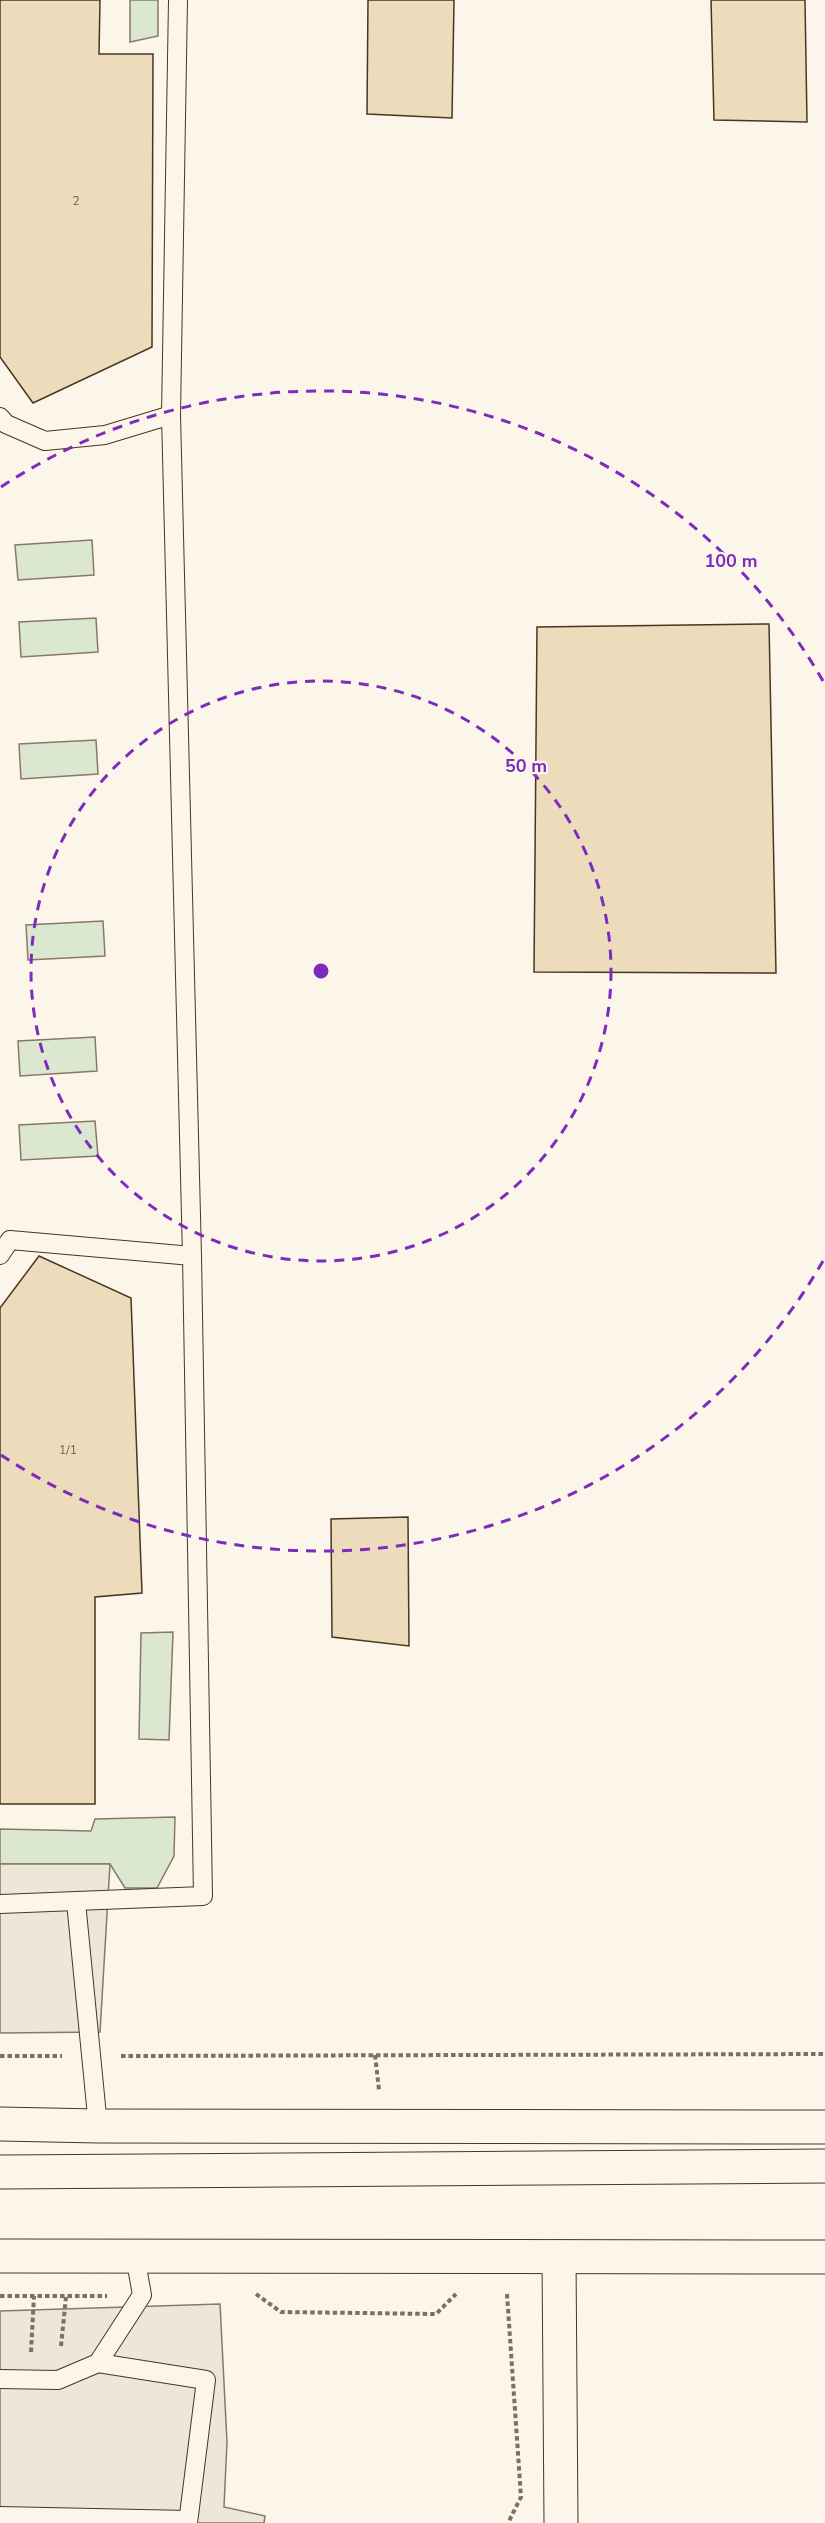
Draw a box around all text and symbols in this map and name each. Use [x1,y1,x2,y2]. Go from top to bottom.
house number: 2 [72,193,80,209]
text: 100 m [704,549,758,573]
text: 50 m [505,754,547,778]
centre of rings [311,961,331,981]
house number: 1/1 [59,1442,77,1458]

